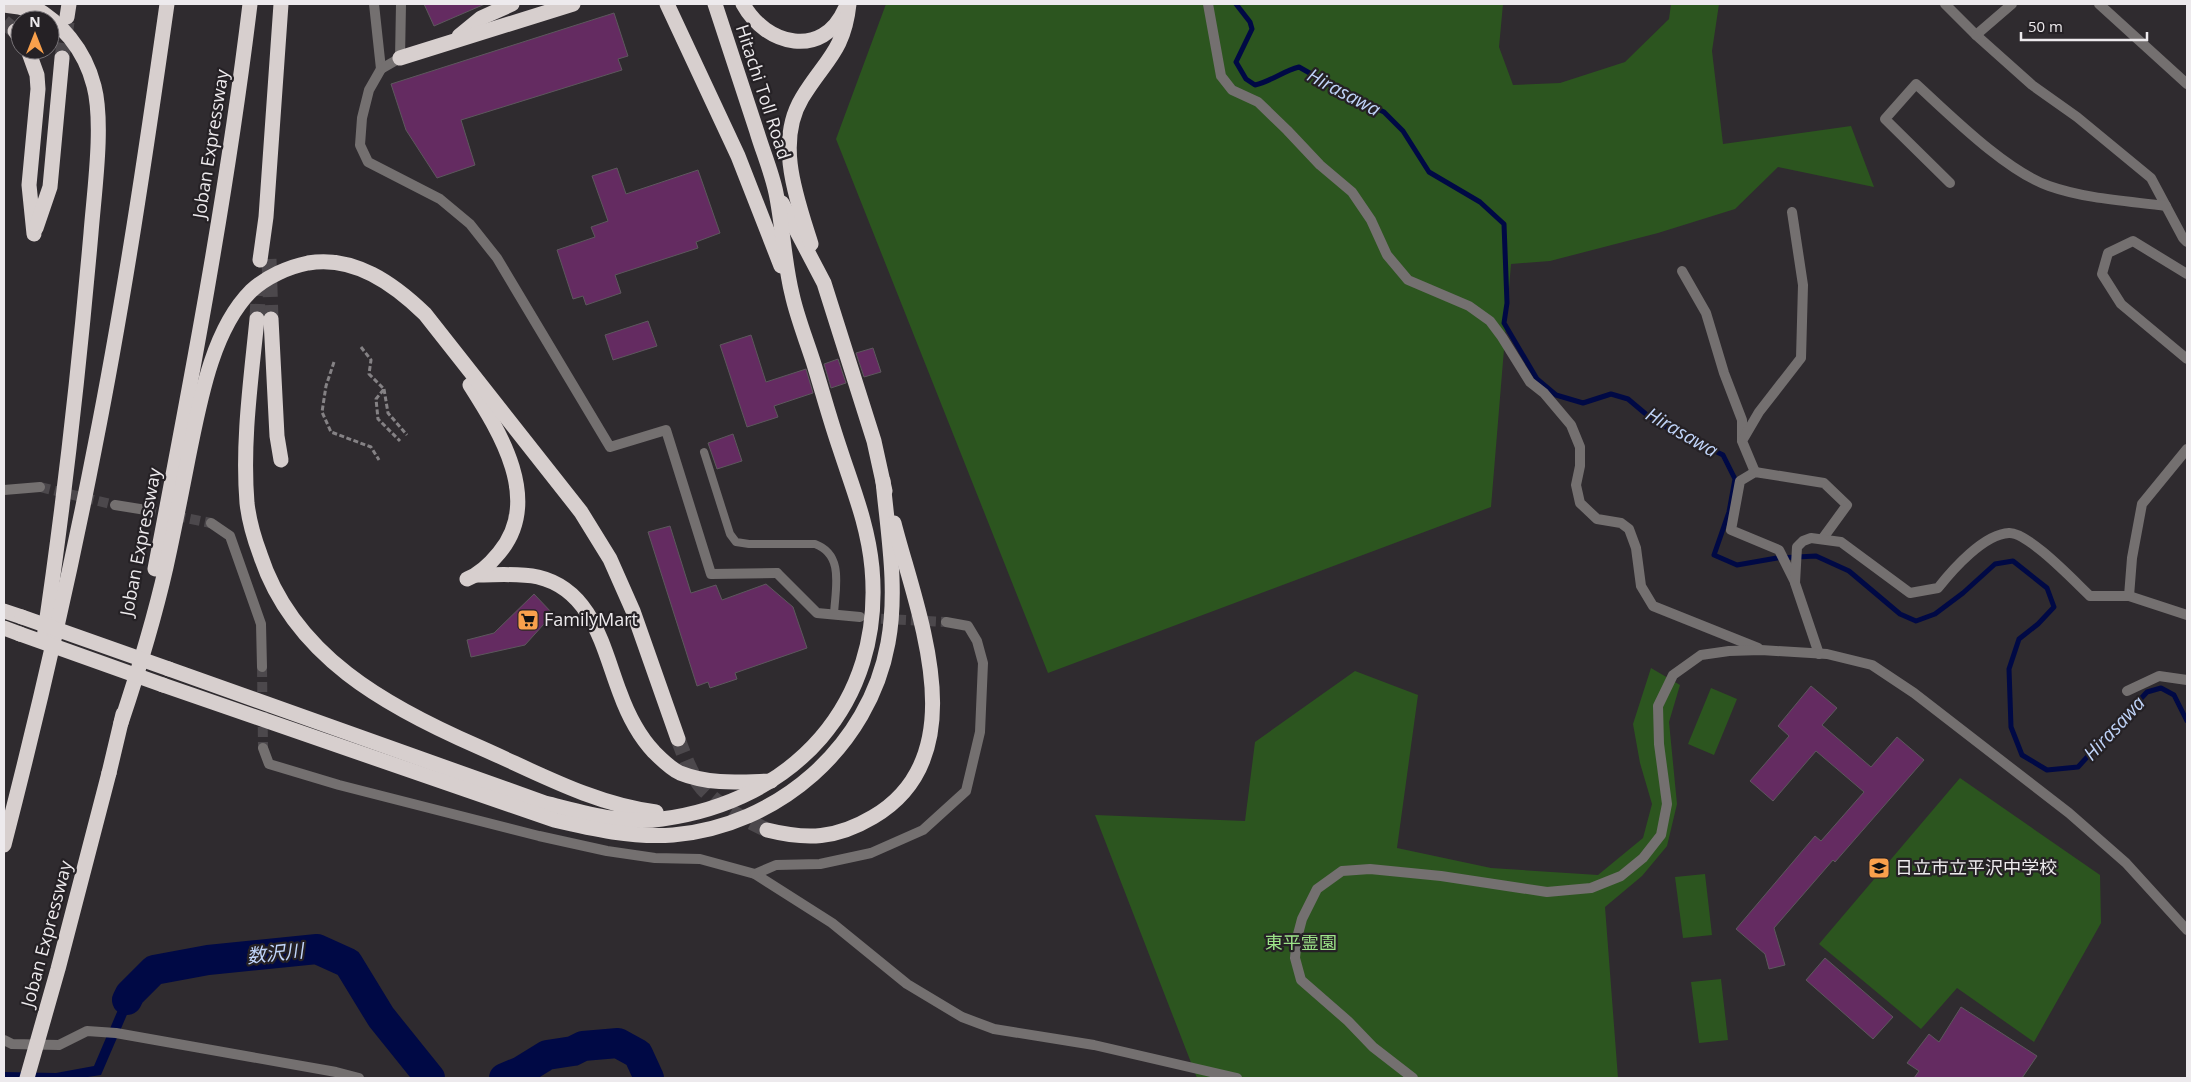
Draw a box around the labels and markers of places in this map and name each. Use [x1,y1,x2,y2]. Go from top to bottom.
place label: FamilyMart [544,607,638,631]
supermarket icon: FamilyMart [516,608,540,632]
place label: 日立市立平沢中学校 [1895,855,2057,879]
school or university icon: 日立市立平沢中学校 [1867,856,1891,880]

